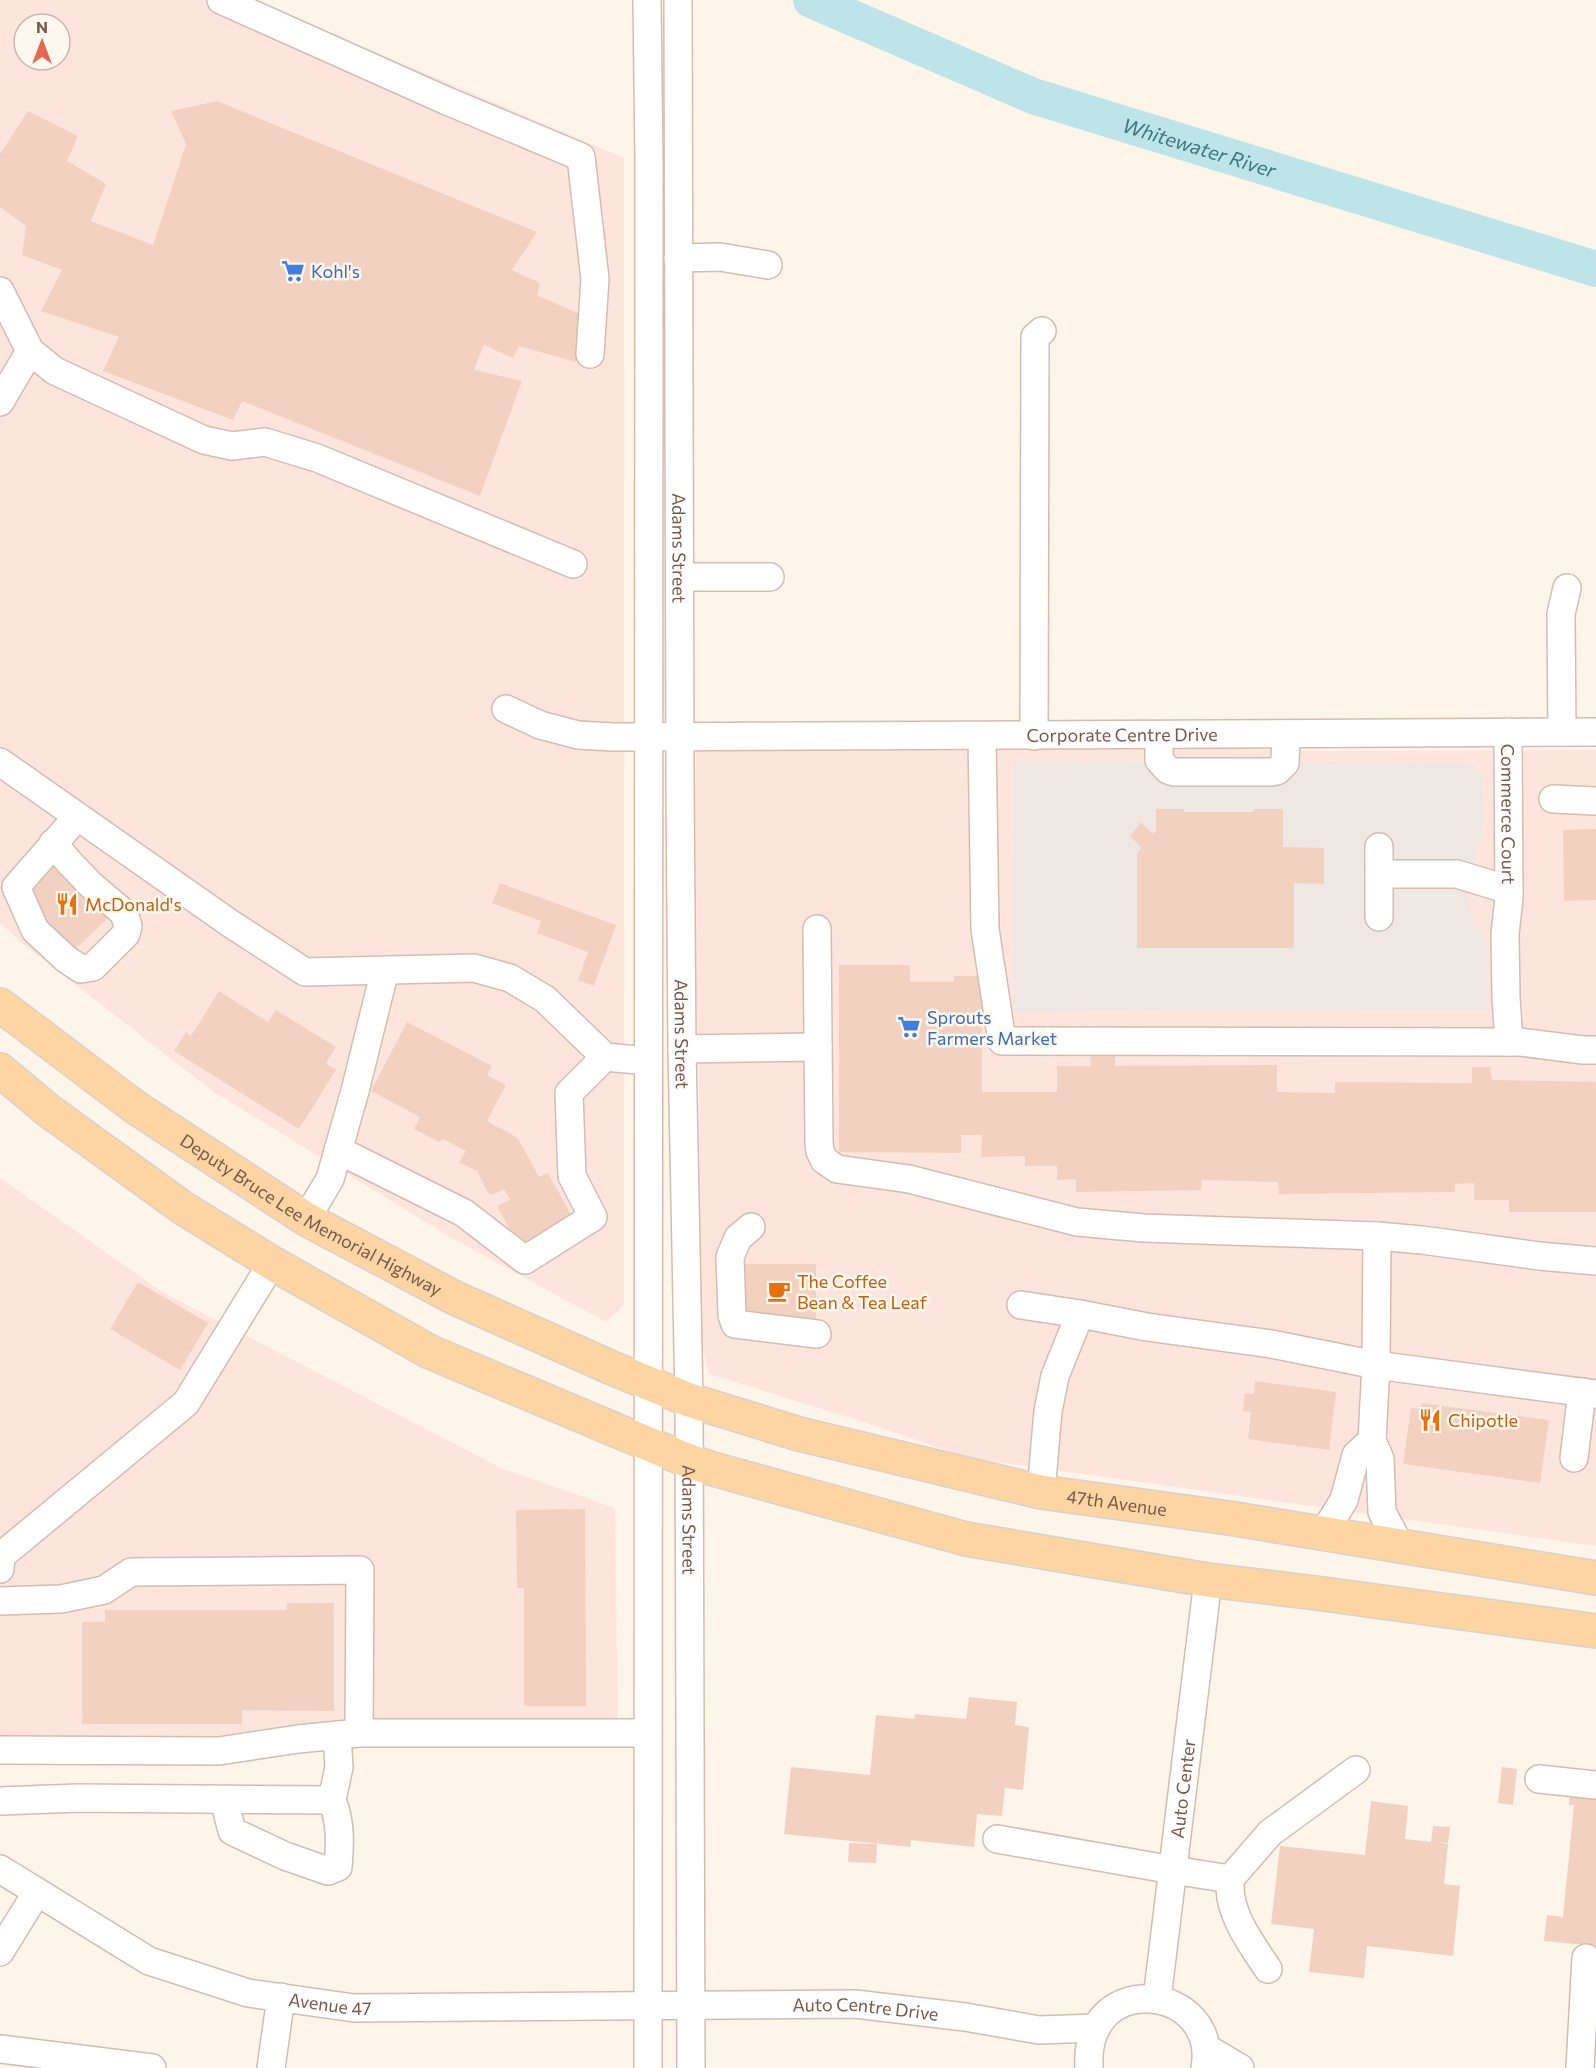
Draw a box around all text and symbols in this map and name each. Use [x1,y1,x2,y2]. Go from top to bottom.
north arrow [12,12,72,72]
text: N [36,17,48,36]
water label: Whitewater River [1120,112,1280,182]
supermarket icon: Kohl's [280,258,306,284]
place label: Kohl's [311,260,360,282]
street label: Adams Street [668,493,691,603]
street label: Corporate Centre Drive [1026,723,1218,746]
street label: Commerce Court [1497,744,1520,884]
restaurant icon: McDonald's [54,891,80,917]
place label: McDonald's [85,893,182,915]
street label: Adams Street [670,979,694,1089]
place label: Sprouts Farmers Market [927,1006,1057,1049]
supermarket icon: Sprouts Farmers Market [896,1014,922,1040]
street label: Deputy Bruce Lee Memorial Highway [176,1129,446,1300]
place label: The Coffee Bean & Tea Leaf [797,1270,928,1313]
cafe icon: The Coffee Bean & Tea Leaf [766,1278,792,1304]
restaurant icon: Chipotle [1417,1407,1443,1433]
place label: Chipotle [1448,1409,1518,1431]
street label: Adams Street [678,1465,701,1575]
street label: 47th Avenue [1065,1485,1168,1520]
street label: Auto Center [1166,1738,1200,1839]
street label: Avenue 47 [287,1988,372,2019]
street label: Auto Centre Drive [792,1993,940,2025]

